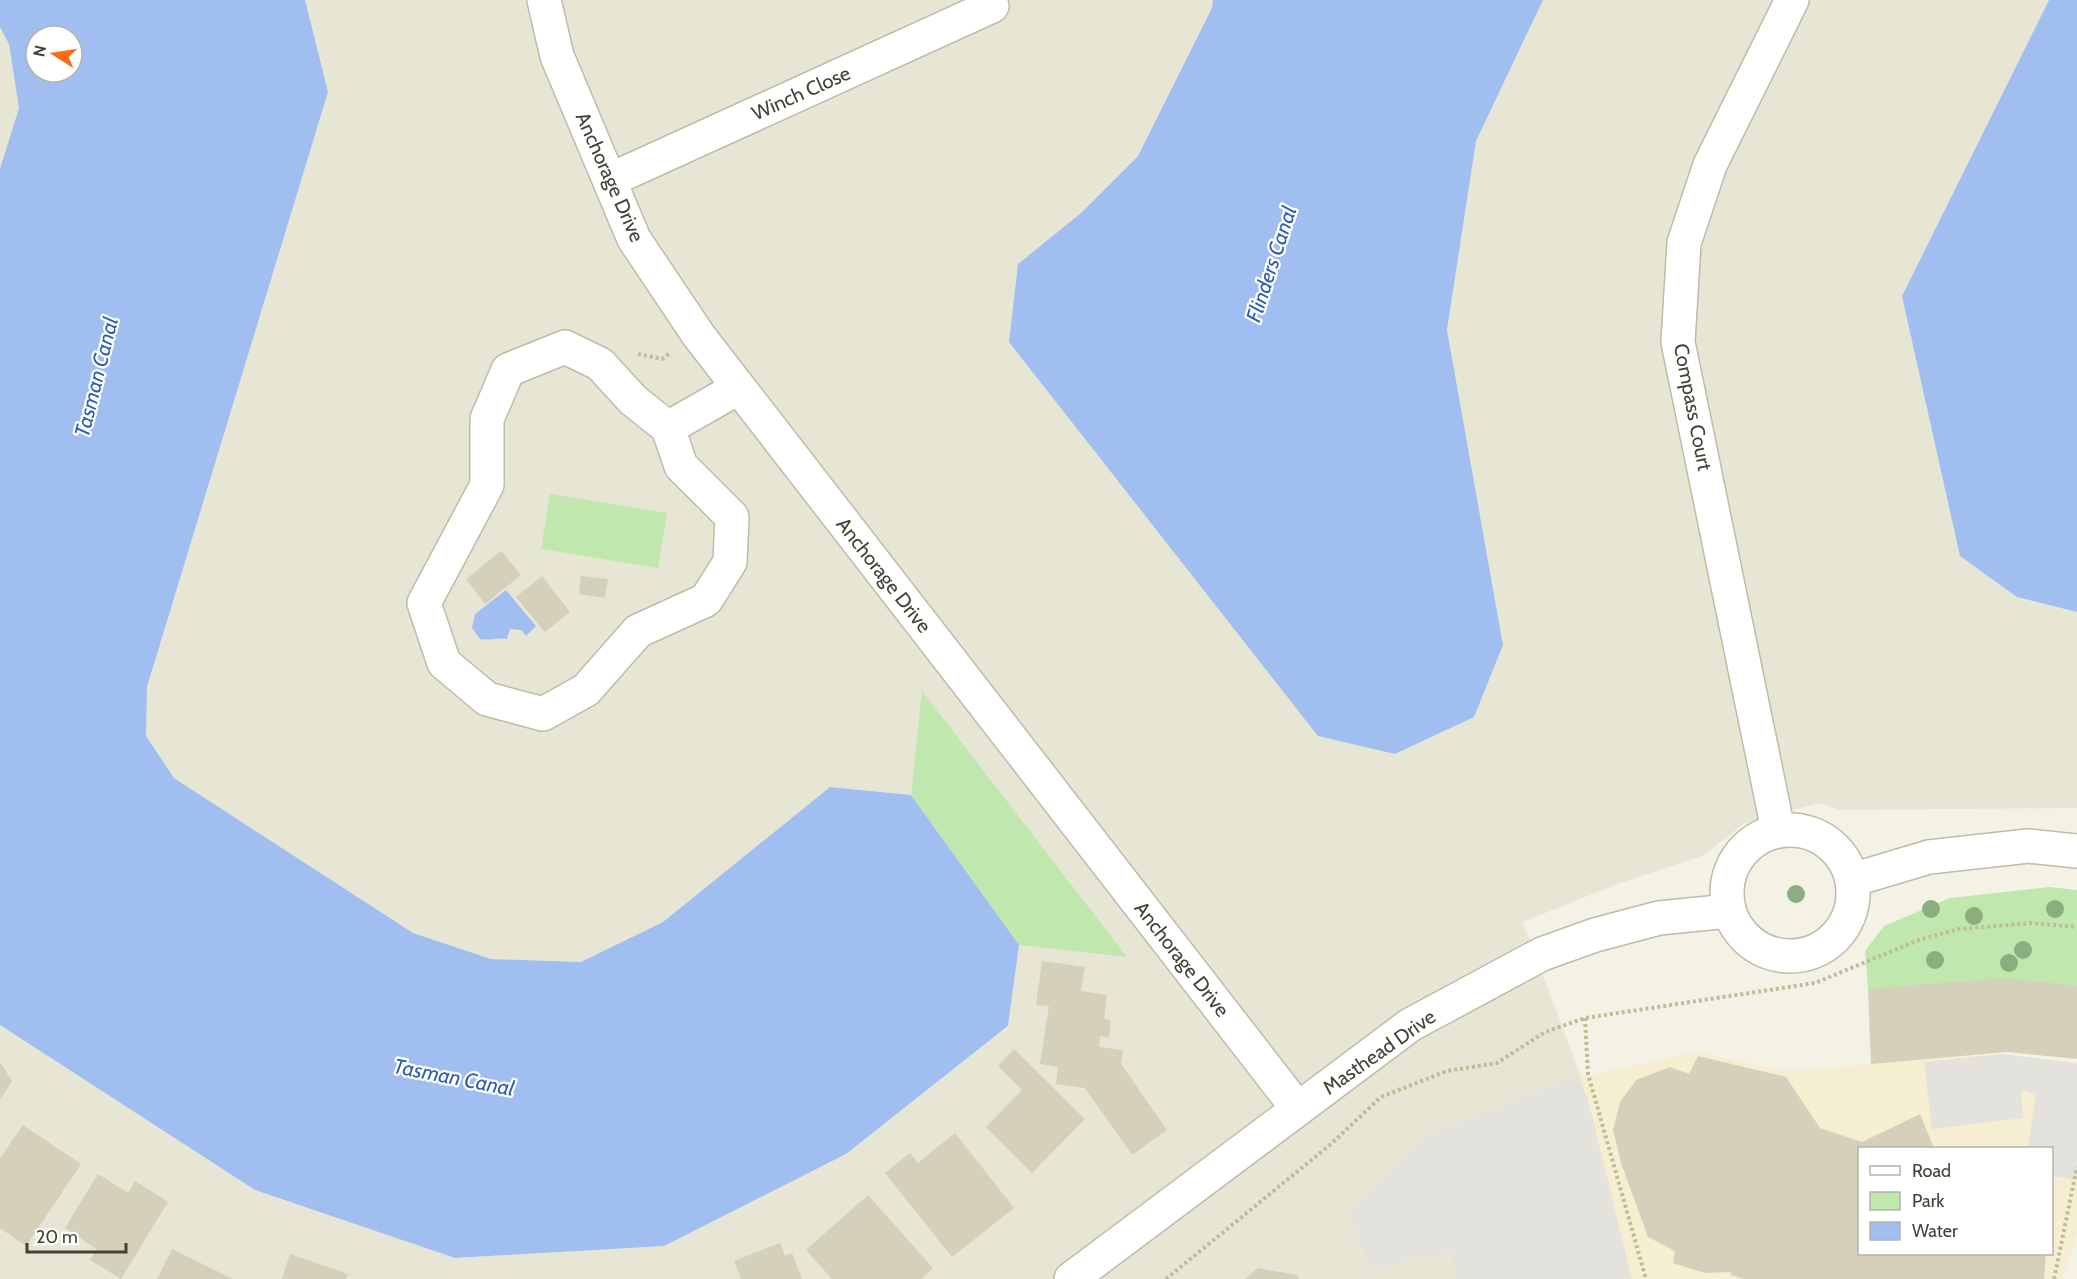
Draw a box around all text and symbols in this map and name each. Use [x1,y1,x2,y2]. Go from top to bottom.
north arrow [24,24,84,84]
text: N [29,43,50,58]
street label: Winch Close [748,61,854,125]
street label: Anchorage Drive [571,108,649,246]
water label: Flinders Canal [1241,203,1301,325]
water label: Tasman Canal [69,315,123,439]
street label: Compass Court [1669,341,1717,473]
street label: Anchorage Drive [832,513,936,637]
street label: Anchorage Drive [1130,897,1234,1021]
street label: Masthead Drive [1318,1004,1440,1100]
water label: Tasman Canal [392,1053,516,1101]
legend [1858,1147,2053,1255]
text: Road [1912,1160,1951,1182]
text: Park [1912,1190,1945,1212]
scale bar [27,1216,126,1254]
text: Water [1912,1220,1958,1242]
text: 20 m [36,1226,78,1248]

